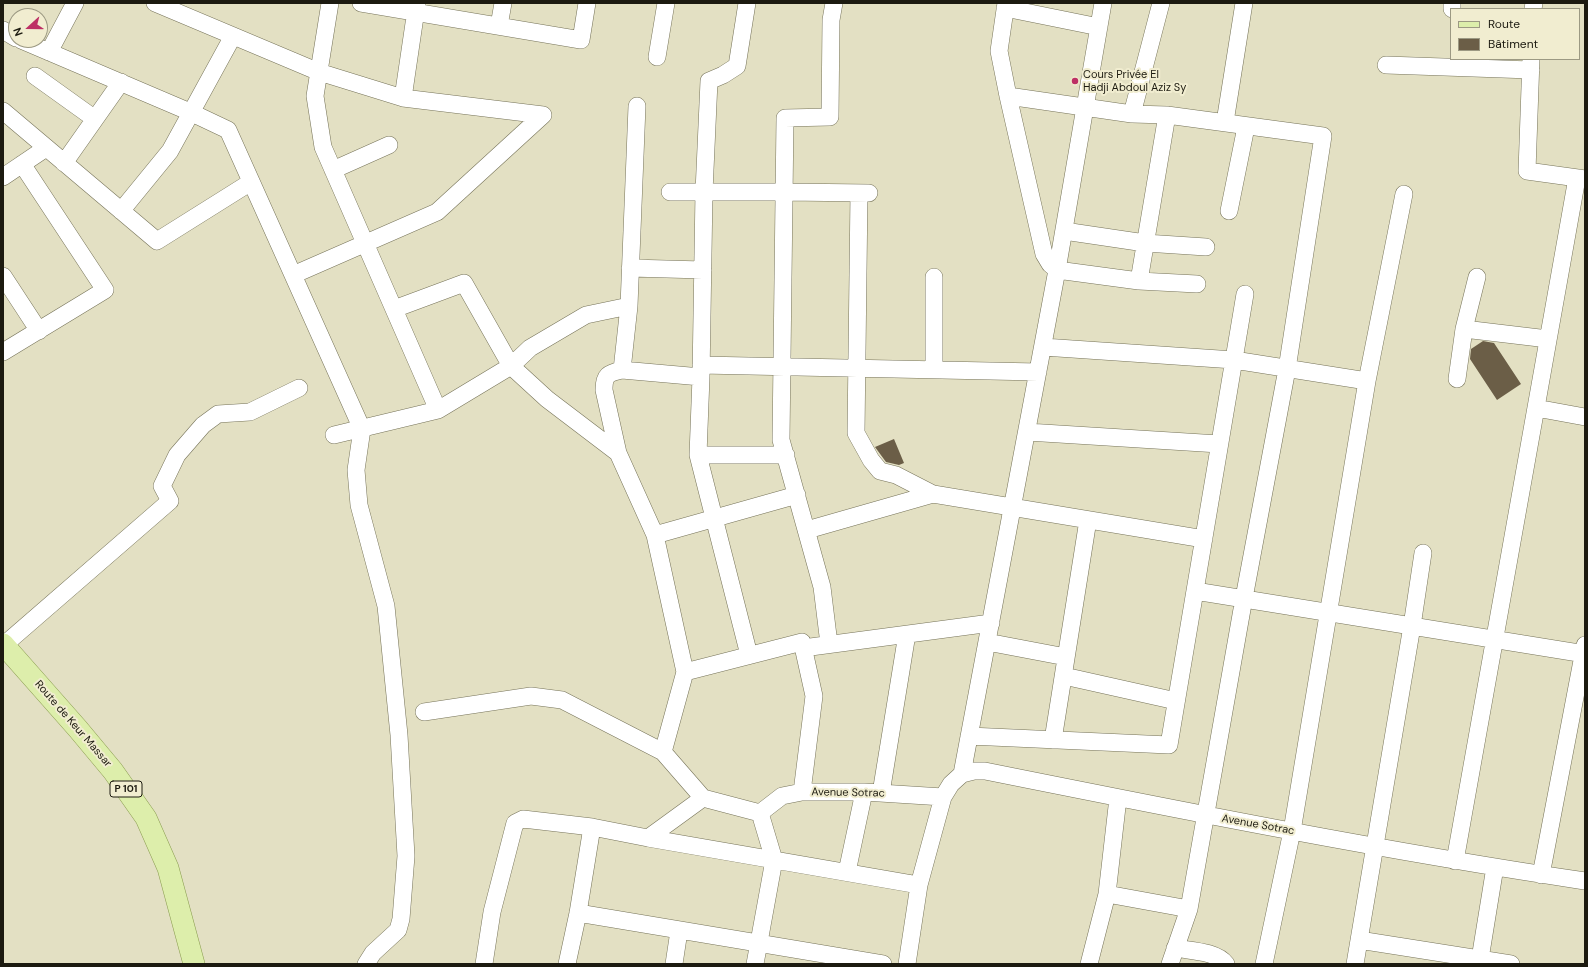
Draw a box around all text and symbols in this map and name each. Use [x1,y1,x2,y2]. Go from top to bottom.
north arrow [8,8,48,48]
legend [1450,8,1580,60]
text: Route [1488,16,1520,32]
text: N [10,26,26,38]
text: Bâtiment [1488,36,1538,52]
place label: Cours Privée El Hadji Abdoul Aziz Sy [1083,68,1186,94]
marker: Cours Privée El Hadji Abdoul Aziz Sy [1070,76,1080,86]
street label: Route de Keur Massar [32,678,114,770]
road number: P 101 [110,781,142,797]
street label: Avenue Sotrac [811,786,885,800]
street label: Avenue Sotrac [1221,812,1295,838]

